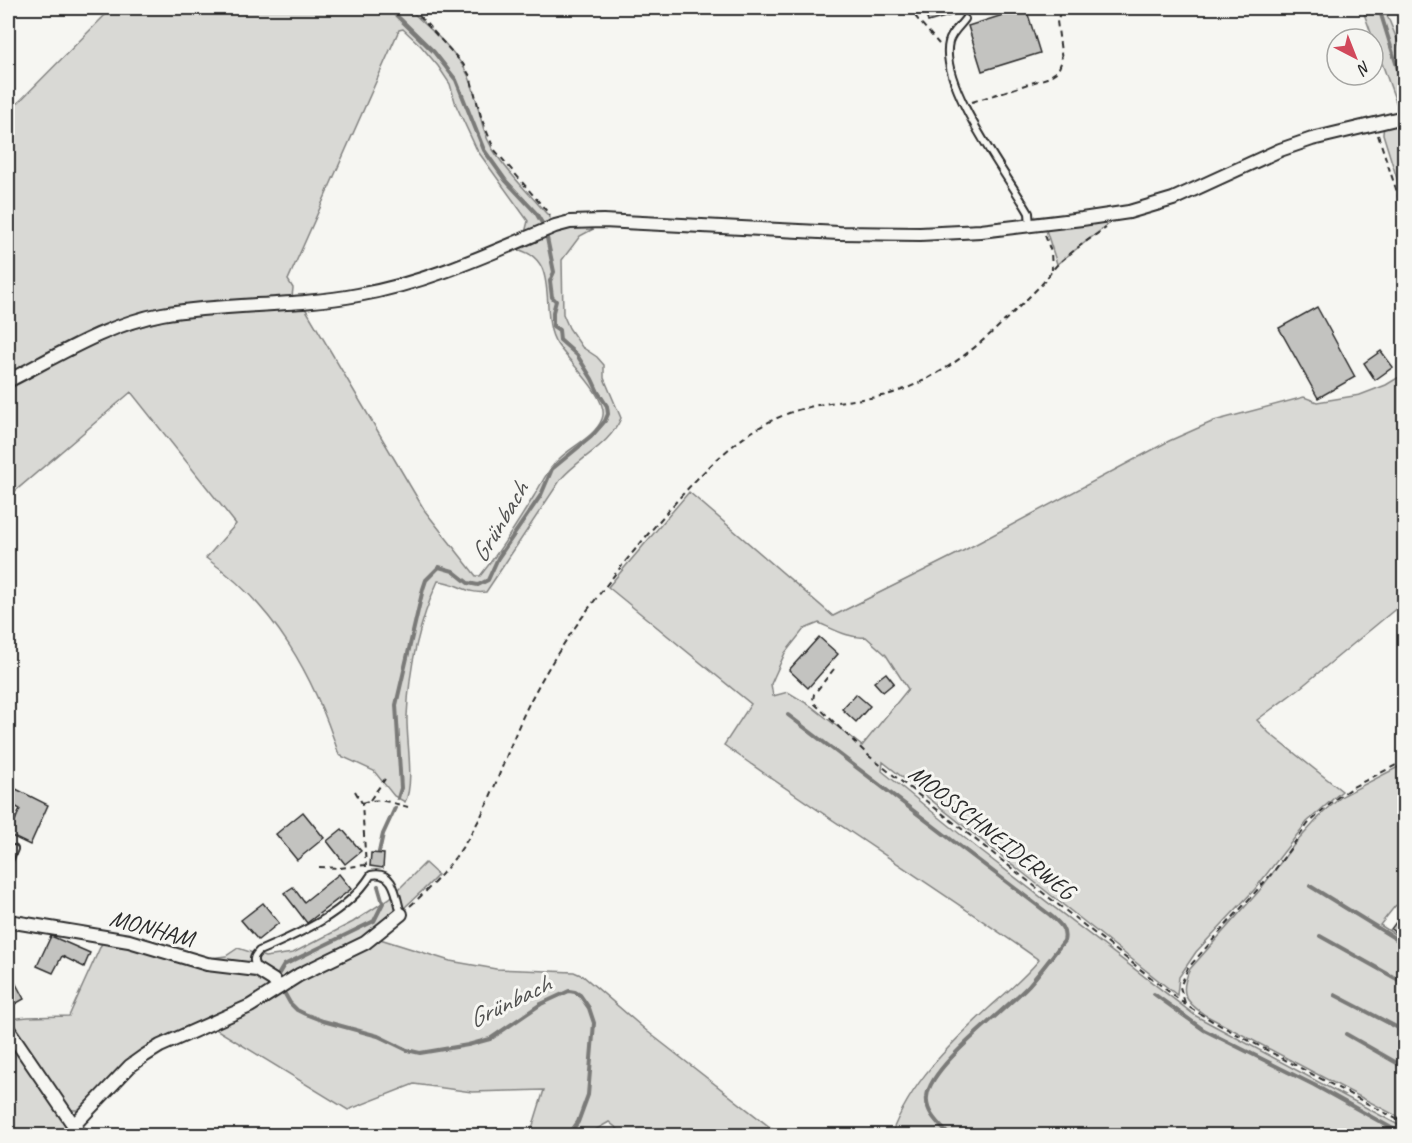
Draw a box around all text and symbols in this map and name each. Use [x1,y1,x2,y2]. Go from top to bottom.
north arrow [1325,27,1385,87]
text: N [1352,57,1375,80]
water label: Grünbach [463,474,537,568]
street label: MOOSSCHNEIDERWEG [903,758,1083,908]
street label: MONHAM [107,902,200,954]
water label: Grünbach [463,967,558,1036]

